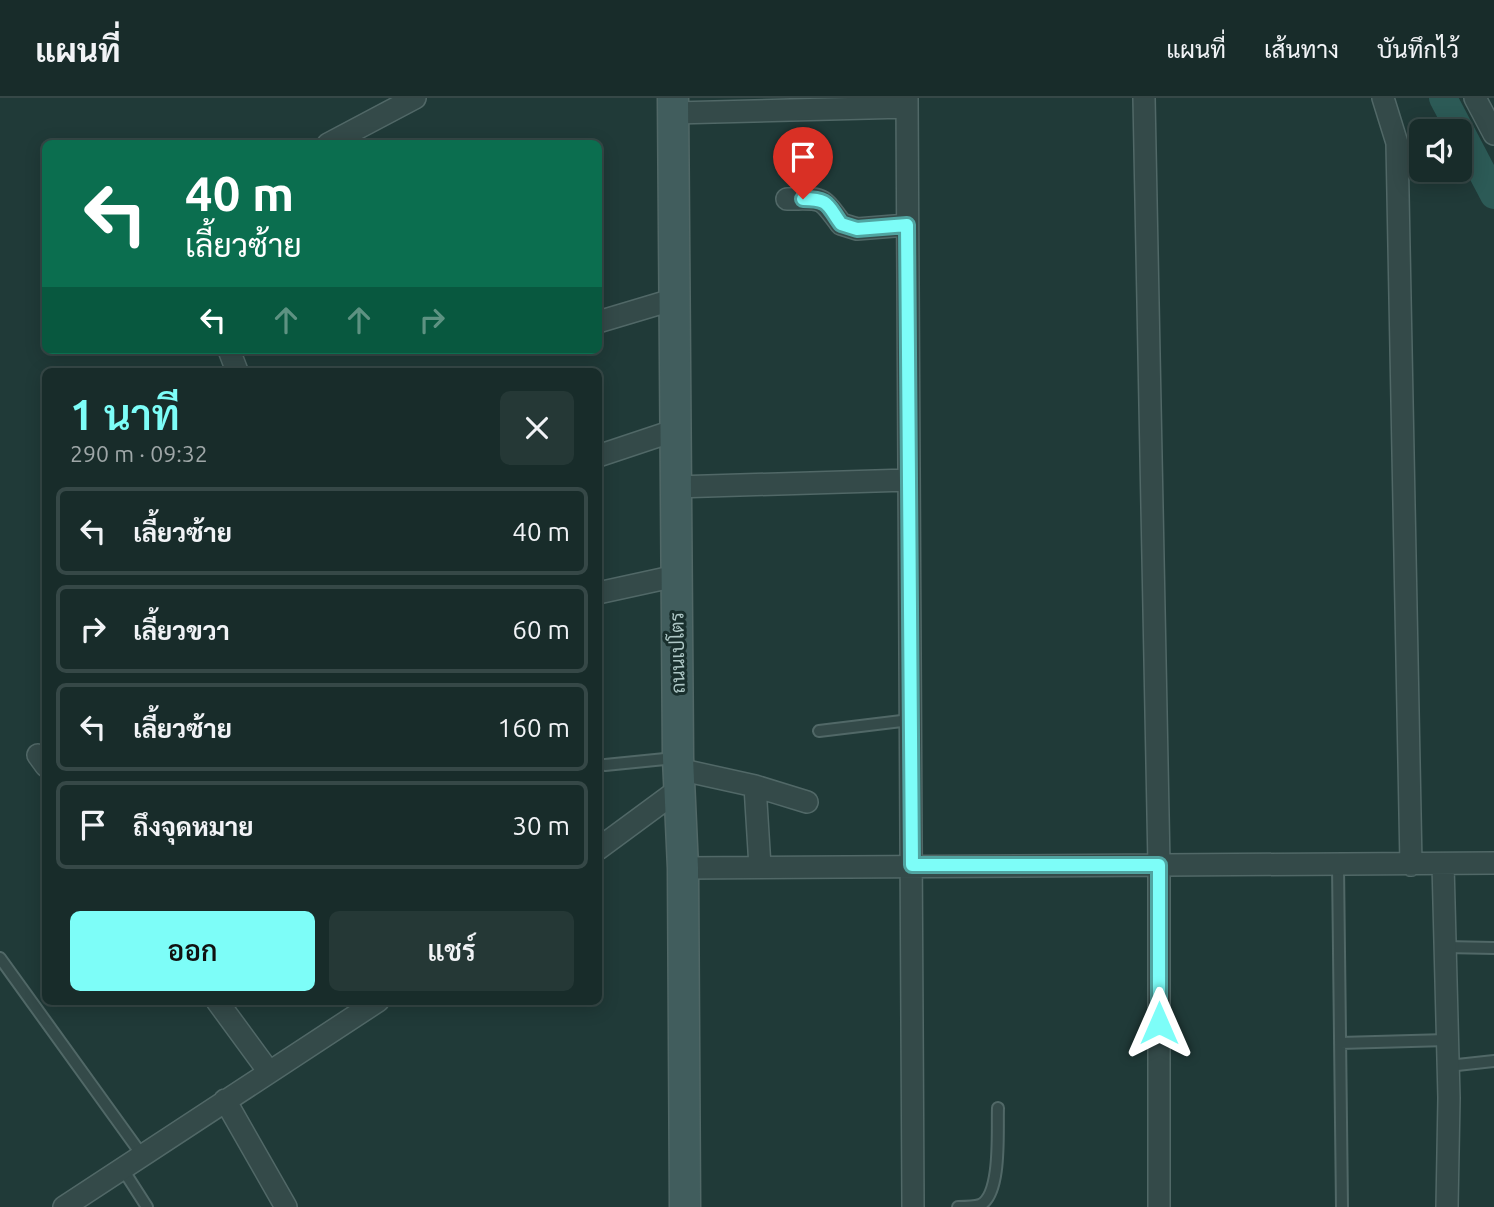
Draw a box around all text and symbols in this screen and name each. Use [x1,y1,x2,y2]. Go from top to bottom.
text: แผนที่ [35,31,121,68]
text: แผนที่ [1166,36,1226,63]
text: เส้นทาง [1264,36,1339,63]
text: บันทึกไว้ [1377,36,1459,63]
map controls [1409,119,1472,182]
button: sound [1409,119,1472,182]
pin [773,127,833,199]
icon: arrive [784,138,822,176]
text: 40 m [185,165,294,220]
icon: left [70,168,161,259]
text: เลี้ยวซ้าย [185,227,302,263]
icon: left [194,301,232,339]
icon: ahead [267,301,305,339]
icon: ahead [340,301,378,339]
icon: right [413,301,451,339]
text: 1 นาที [70,391,180,438]
button: close [500,391,574,465]
text: 290 m · 09:32 [70,441,208,466]
icon: left [74,512,112,550]
text: 40 m [512,517,570,546]
text: เลี้ยวซ้าย [133,518,232,547]
icon: right [74,610,112,648]
street label: ถนนเปโตร [664,612,689,694]
text: 60 m [512,615,570,644]
text: เลี้ยวขวา [133,616,230,645]
icon: left [74,708,112,746]
text: 160 m [498,713,570,742]
text: เลี้ยวซ้าย [133,714,232,743]
icon: arrive [74,806,112,844]
text: 30 m [512,811,570,840]
text: ถึงจุดหมาย [133,812,254,841]
button: ออก [70,911,315,991]
button: แชร์ [329,911,574,991]
position arrow [1122,986,1196,1060]

